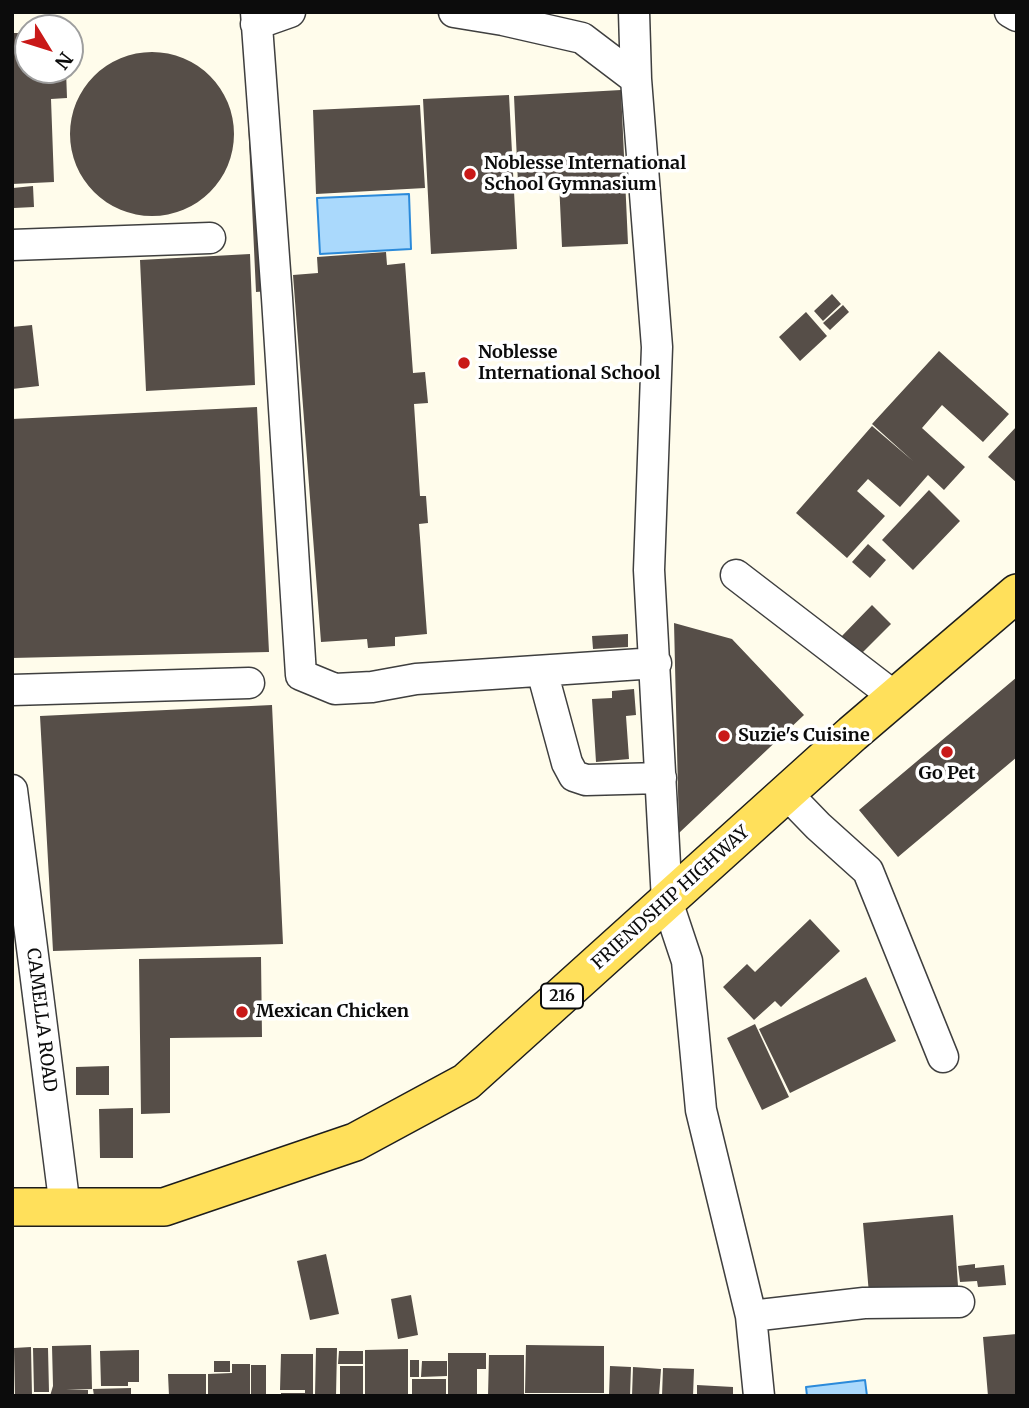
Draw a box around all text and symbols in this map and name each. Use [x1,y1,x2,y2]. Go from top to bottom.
north arrow [14,14,84,84]
text: N [50,47,78,74]
place label: Noblesse International School Gymnasium [484,153,686,196]
marker: Noblesse International School Gymnasium [462,166,478,182]
place label: Noblesse International School [478,342,660,384]
marker: Noblesse International School [456,355,472,371]
place label: Suzie's Cuisine [738,725,870,747]
marker: Suzie's Cuisine [716,728,732,744]
marker: Go Pet [939,744,955,760]
place label: Go Pet [918,763,976,785]
street label: FRIENDSHIP HIGHWAY [588,822,754,974]
street label: CAMELLA ROAD [21,947,61,1093]
road number: 216 [541,984,583,1008]
place label: Mexican Chicken [256,1001,409,1023]
marker: Mexican Chicken [234,1004,250,1020]

